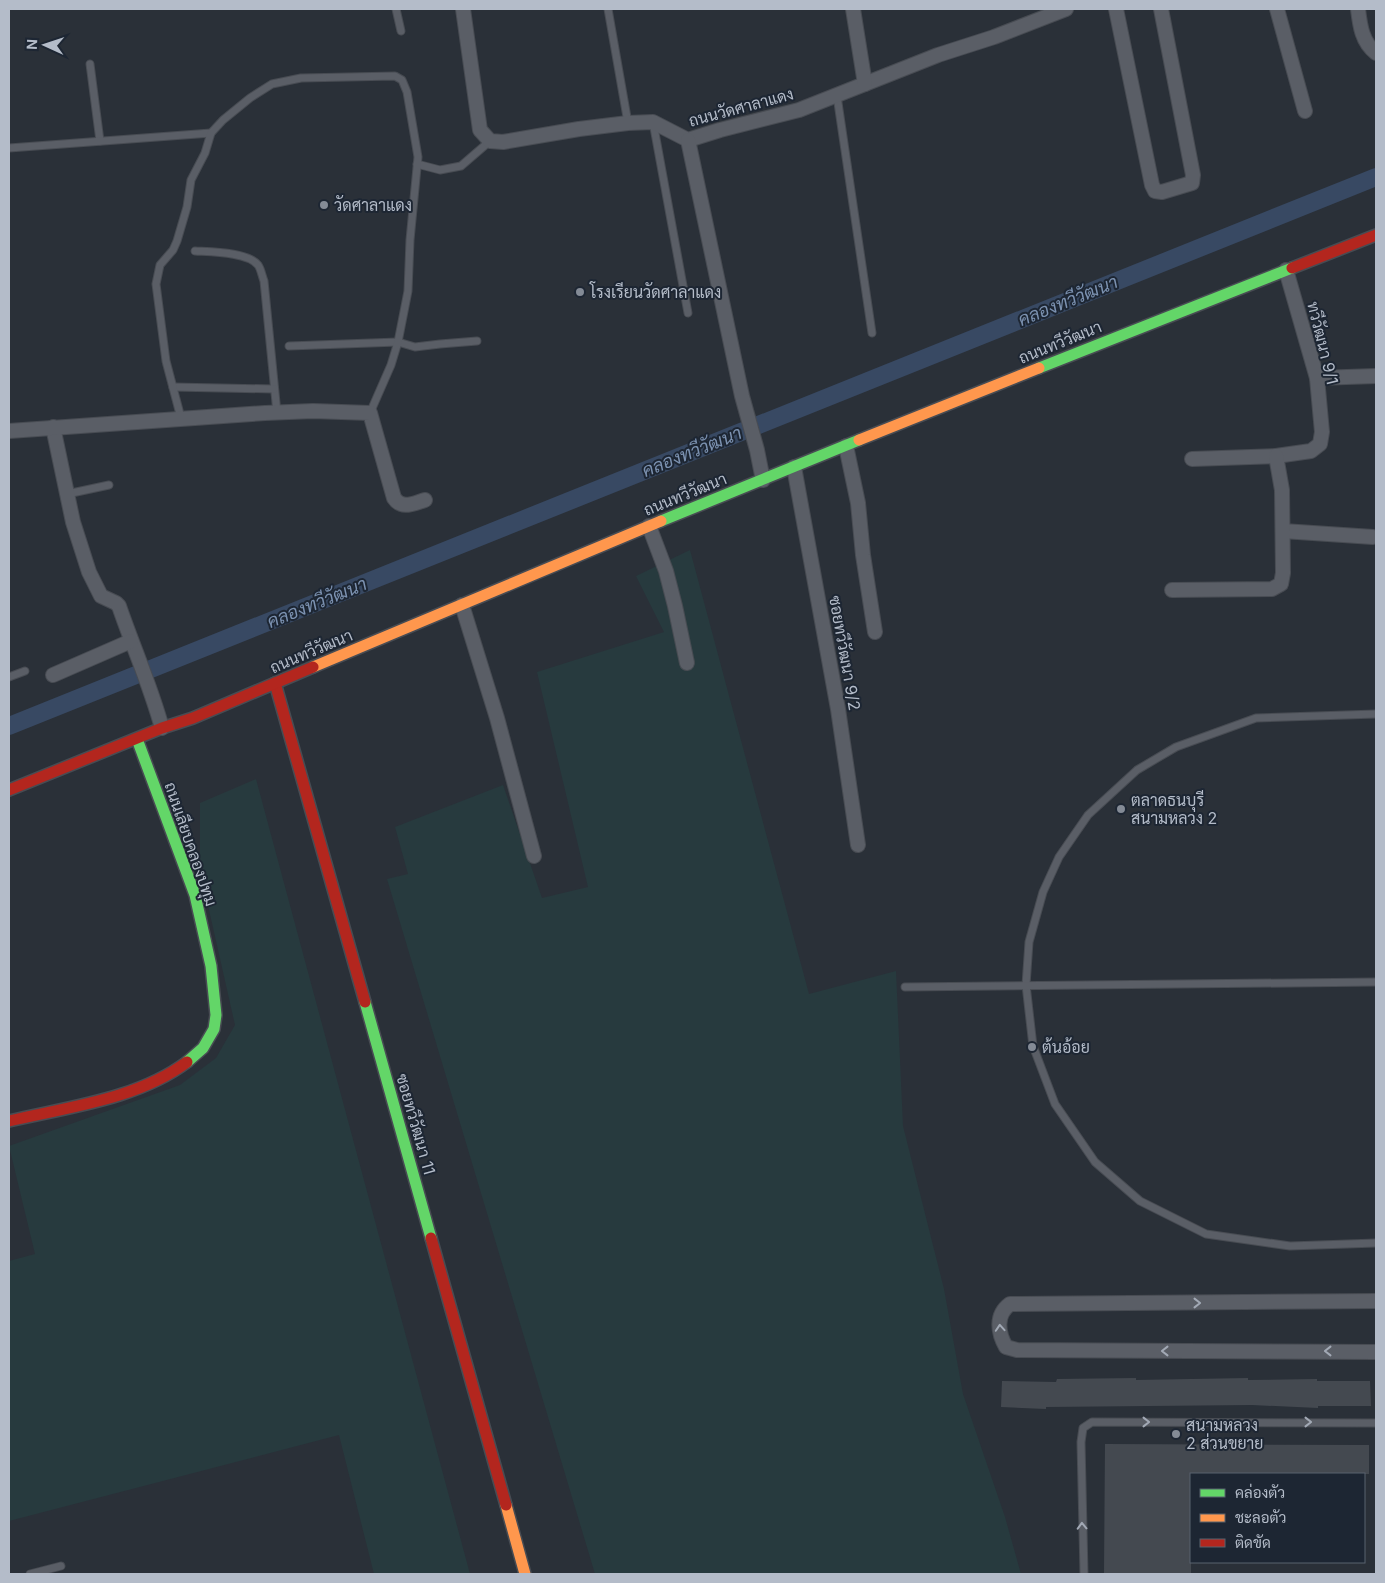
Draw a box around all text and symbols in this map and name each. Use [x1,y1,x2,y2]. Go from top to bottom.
north arrow [20,20,70,70]
text: N [23,39,40,50]
street label: ถนนวัดศาลาแดง [686,83,796,131]
place label: วัดศาลาแดง [334,195,412,215]
marker: วัดศาลาแดง [318,199,330,211]
water label: คลองทวีวัฒนา [1014,269,1121,330]
place label: โรงเรียนวัดศาลาแดง [589,281,721,302]
marker: โรงเรียนวัดศาลาแดง [574,286,586,298]
street label: ทวีวัฒนา 9/1 [1303,299,1344,387]
street label: ถนนทวีวัฒนา [1015,315,1104,368]
water label: คลองทวีวัฒนา [638,420,745,481]
street label: ถนนทวีวัฒนา [640,467,729,520]
water label: คลองทวีวัฒนา [263,571,370,632]
street label: ซอยทวีวัฒนา 9/2 [825,594,866,712]
street label: ถนนทวีวัฒนา [266,624,355,677]
street label: ถนนเลียบคลองปทุม [159,779,223,909]
place label: ตลาดธนบุรี สนามหลวง 2 [1131,789,1217,828]
marker: ตลาดธนบุรี สนามหลวง 2 [1115,803,1127,815]
place label: ต้นอ้อย [1042,1037,1090,1057]
marker: ต้นอ้อย [1026,1041,1038,1053]
street label: ซอยทวีวัฒนา 11 [392,1071,441,1177]
one-way arrow [1194,1298,1202,1308]
one-way arrow [995,1323,1006,1331]
one-way arrow [1161,1345,1169,1356]
one-way arrow [1323,1346,1331,1356]
place label: สนามหลวง 2 ส่วนขยาย [1186,1415,1264,1453]
one-way arrow [1142,1417,1150,1427]
one-way arrow [1305,1417,1313,1427]
marker: สนามหลวง 2 ส่วนขยาย [1170,1428,1182,1440]
legend [1190,1473,1365,1563]
text: คล่องตัว [1235,1483,1285,1502]
text: ชะลอตัว [1235,1508,1286,1527]
one-way arrow [1077,1521,1087,1529]
text: ติดขัด [1235,1533,1271,1552]

